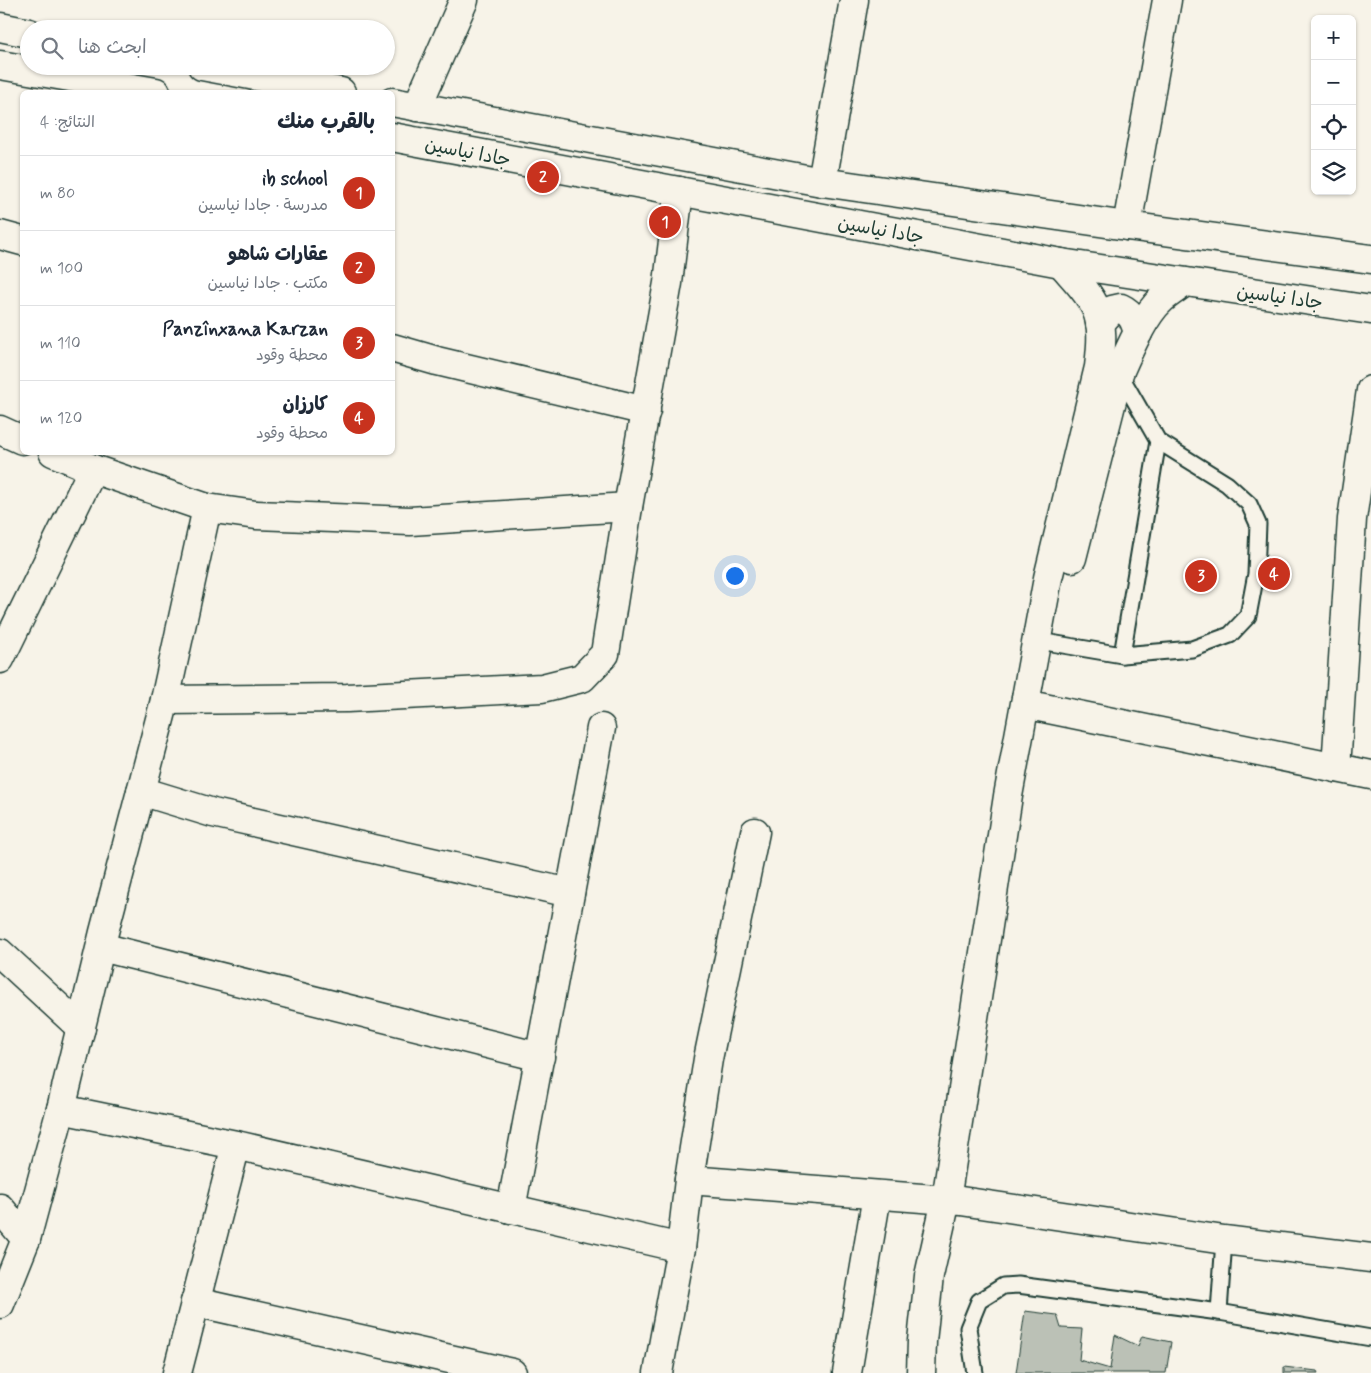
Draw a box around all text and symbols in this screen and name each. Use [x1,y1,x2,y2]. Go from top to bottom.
map controls [1311,15,1356,195]
button: + [1311,15,1356,60]
search box [20,20,395,75]
icon: search [38,34,66,62]
text: ابحث هنا [78,35,147,60]
button: − [1311,60,1356,105]
button: locate [1311,105,1356,150]
text: بالقرب منك [277,108,375,136]
text: النتائج: 4 [40,112,95,133]
street label: جادا نیاسین [423,132,513,173]
button: layers [1311,150,1356,195]
pin: 2 [527,158,559,196]
text: ib school [262,167,328,192]
text: 80 m [40,183,75,204]
text: 1 [355,183,363,204]
text: مدرسة · جادا نیاسین [198,195,328,216]
pin: 1 [649,203,681,241]
street label: جادا نیاسین [836,211,926,250]
text: عقارات شاهو [228,242,328,267]
text: 100 m [40,258,83,279]
text: 2 [355,258,363,279]
text: مكتب · جادا نیاسین [208,273,328,294]
street label: جادا نیاسین [1235,279,1325,316]
text: Panzînxana Karzan [162,317,328,342]
text: 110 m [40,333,81,354]
text: 3 [355,333,363,354]
text: محطة وقود [256,345,328,366]
text: كارزان [282,392,328,417]
text: 120 m [40,408,82,429]
text: 4 [354,408,364,429]
text: محطة وقود [256,423,328,444]
pin: 4 [1258,555,1290,593]
pin: 3 [1185,557,1217,595]
your location [722,563,748,589]

